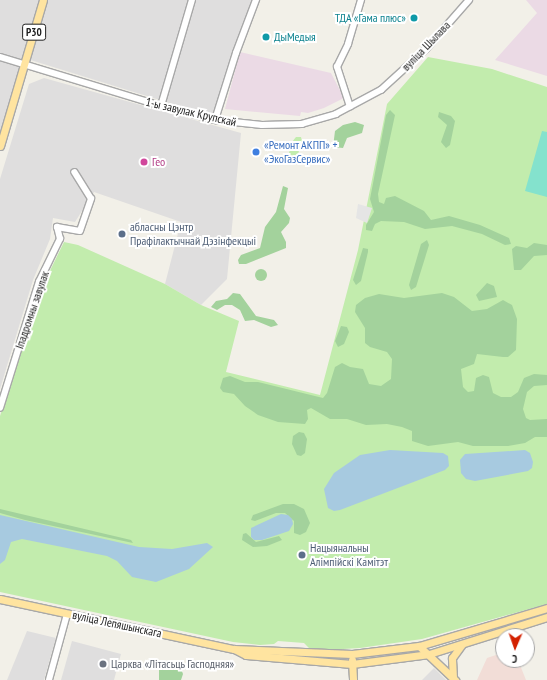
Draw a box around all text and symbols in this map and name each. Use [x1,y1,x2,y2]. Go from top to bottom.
place label: ТДА «Гама плюс» [334,11,406,25]
marker: ТДА «Гама плюс» [409,13,419,23]
street label: вуліца Шылава [399,18,453,74]
road number: Р30 [22,23,46,41]
place label: ДыМедыя [274,30,316,44]
marker: ДыМедыя [261,32,271,42]
street label: 1-ы завулак Крупскай [144,95,238,129]
place label: «Ремонт АКПП» + «ЭкоГазСервис» [264,138,338,166]
marker: «Ремонт АКПП» + «ЭкоГазСервис» [251,147,261,157]
place label: Гео [152,155,165,169]
marker: Гео [139,157,149,167]
place label: абласны Цэнтр Прафілактычнай Дэзінфекцыі [130,220,256,248]
marker: абласны Цэнтр Прафілактычнай Дэзінфекцыі [117,229,127,239]
street label: Іпадромны завулак [12,269,52,351]
place label: Нацыянальны Алімпійскі Камітэт [310,541,388,569]
marker: Нацыянальны Алімпійскі Камітэт [297,550,307,560]
street label: вуліца Лепяшынскага [71,608,163,640]
north arrow [495,628,535,668]
text: С [512,652,517,666]
place label: Царква «Літасьць Гасподняя» [111,657,235,671]
marker: Царква «Літасьць Гасподняя» [98,659,108,669]

